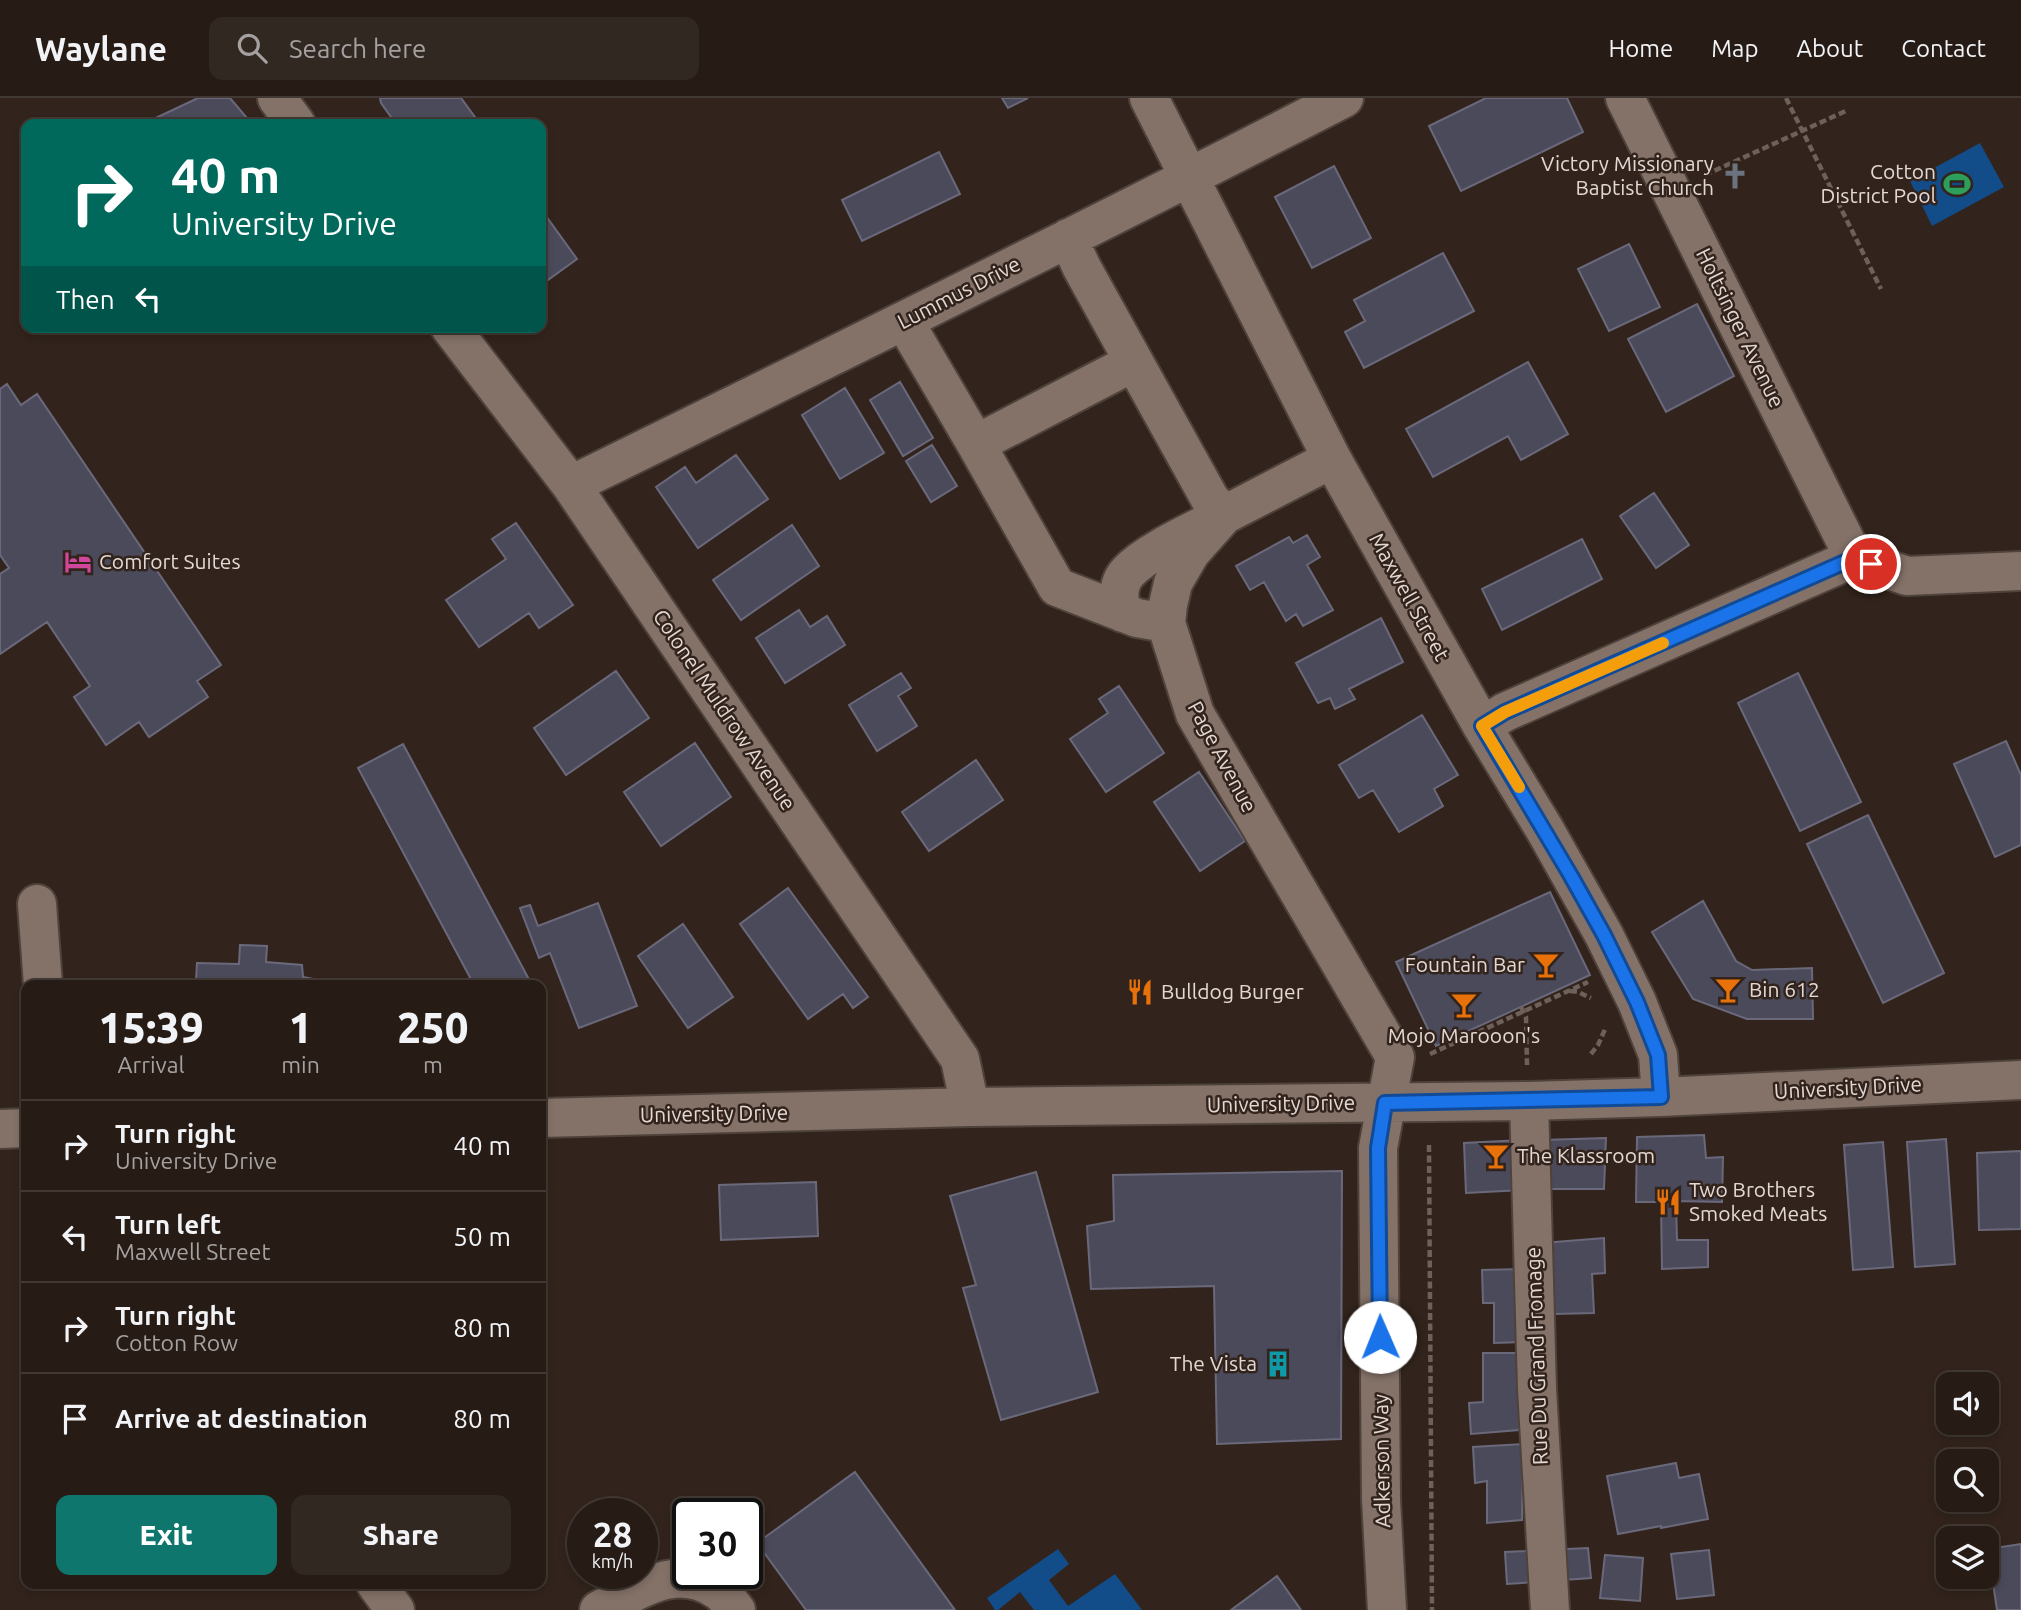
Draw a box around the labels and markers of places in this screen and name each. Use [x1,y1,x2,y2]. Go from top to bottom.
place label: Victory Missionary Baptist Church [1541,151,1714,199]
place label: Cotton District Pool [1820,159,1936,207]
church icon: Victory Missionary Baptist Church [1720,161,1750,191]
sports icon: Cotton District Pool [1942,169,1972,199]
pin [1841,534,1901,594]
hotel icon: Comfort Suites [63,547,93,577]
place label: Comfort Suites [99,549,241,573]
bar icon: Fountain Bar [1531,950,1561,980]
place label: Fountain Bar [1405,952,1525,976]
bar icon: Bin 612 [1713,975,1743,1005]
restaurant icon: Bulldog Burger [1125,977,1155,1007]
place label: Bin 612 [1749,977,1820,1001]
place label: Bulldog Burger [1161,979,1304,1003]
bar icon: Mojo Marooon's [1449,990,1479,1020]
place label: Mojo Marooon's [1388,1023,1540,1047]
bar icon: The Klassroom [1481,1141,1511,1171]
place label: The Klassroom [1517,1143,1655,1167]
place label: Two Brothers Smoked Meats [1689,1177,1827,1225]
restaurant icon: Two Brothers Smoked Meats [1653,1187,1683,1217]
building icon: The Vista [1263,1349,1293,1379]
place label: The Vista [1170,1351,1257,1375]

